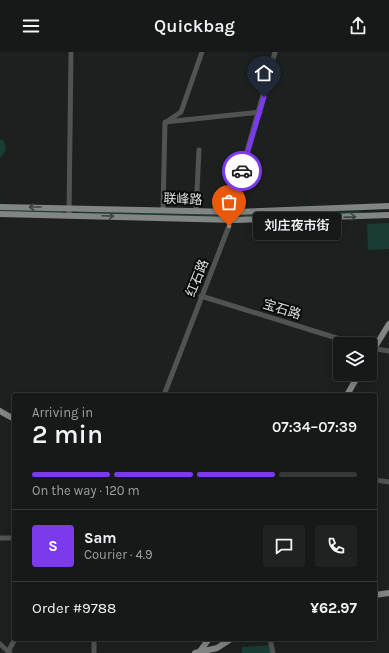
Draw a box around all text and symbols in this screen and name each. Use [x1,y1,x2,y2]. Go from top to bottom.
icon: menu [20,15,42,37]
text: Quickbag [154,15,235,37]
icon: share [347,15,369,37]
pin [247,56,281,97]
icon: home [253,62,275,84]
courier [222,151,262,191]
icon: car [231,160,253,182]
pin [212,185,246,226]
street label: 联峰路 [163,191,203,207]
icon: bag [218,191,240,213]
one-way arrow [29,203,42,211]
one-way arrow [101,212,114,220]
callout: 刘庄夜市街 [253,212,341,240]
one-way arrow [343,213,356,220]
text: 刘庄夜市街 [264,218,330,233]
street label: 红石路 [183,257,211,299]
street label: 宝石路 [261,296,303,322]
map controls [333,337,377,381]
button: layers [333,337,377,381]
text: Arriving in [32,405,93,420]
text: 07:34–07:39 [272,418,357,436]
text: 2 min [32,419,103,450]
text: On the way · 120 m [32,483,140,498]
button: chat [263,525,305,567]
button: phone [315,525,357,567]
text: Sam [84,529,117,547]
text: S [48,537,58,555]
text: Courier · 4.9 [84,547,153,562]
text: Order #9788 [32,599,116,617]
text: ¥62.97 [310,599,357,617]

